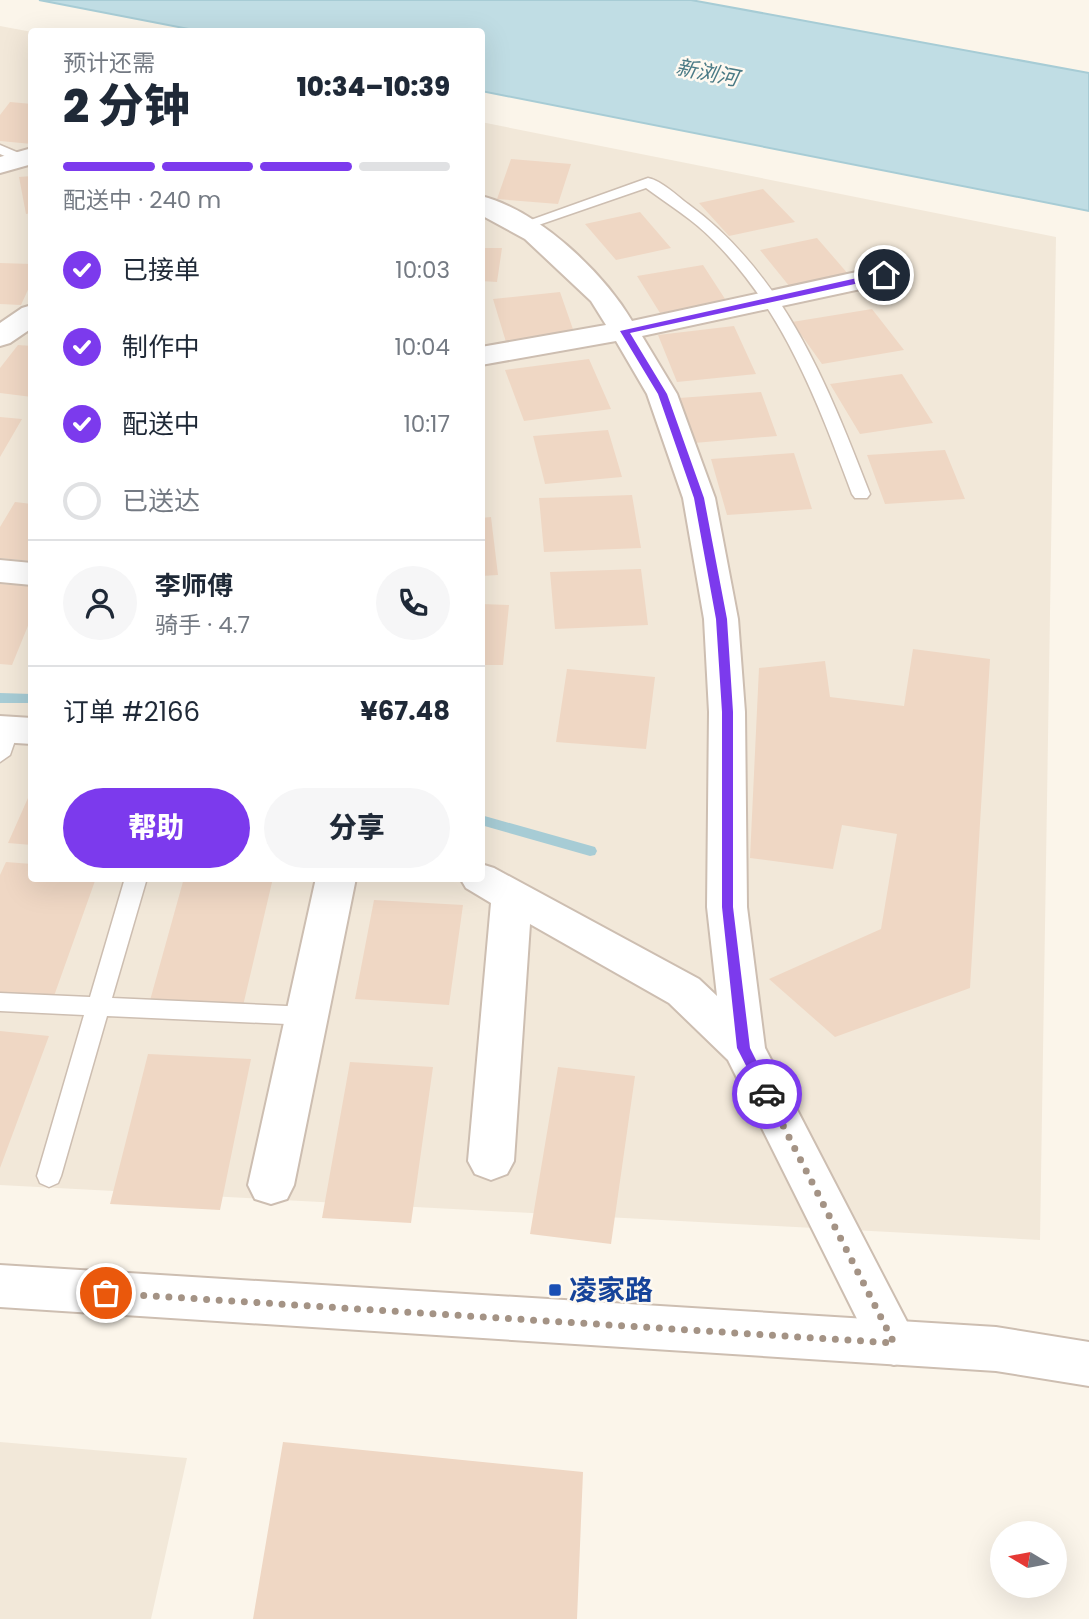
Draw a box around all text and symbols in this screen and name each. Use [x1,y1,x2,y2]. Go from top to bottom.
text: 预计还需 [63,47,155,79]
water label: 新浏河 [673,52,745,94]
text: 10:34–10:39 [297,69,450,105]
text: 2 分钟 [63,74,190,138]
text: 配送中 · 240 m [63,184,221,216]
pin [854,245,914,305]
icon: check [63,251,101,289]
text: 已接单 [122,252,200,288]
text: 10:03 [395,254,450,286]
icon: home [865,256,903,294]
icon: check [63,328,101,366]
text: 制作中 [122,329,200,365]
text: 10:04 [394,331,450,363]
icon: check [63,405,101,443]
text: 配送中 [122,406,200,442]
text: 10:17 [403,408,450,440]
text: 已送达 [122,483,200,519]
button: person [63,566,137,640]
button: phone [376,566,450,640]
text: 李师傅 [155,568,233,604]
text: 骑手 · 4.7 [155,609,250,641]
text: ¥67.48 [360,693,450,729]
text: 订单 #2166 [63,694,200,730]
button: 帮助 [63,788,250,868]
button: 分享 [264,788,450,868]
courier [732,1059,802,1129]
icon: car [748,1075,786,1113]
pin [76,1263,136,1323]
place label: 凌家路 [569,1271,653,1310]
icon: bag [87,1274,125,1312]
marker: 凌家路 [547,1282,563,1298]
north arrow [990,1521,1068,1598]
map controls [990,1521,1067,1598]

